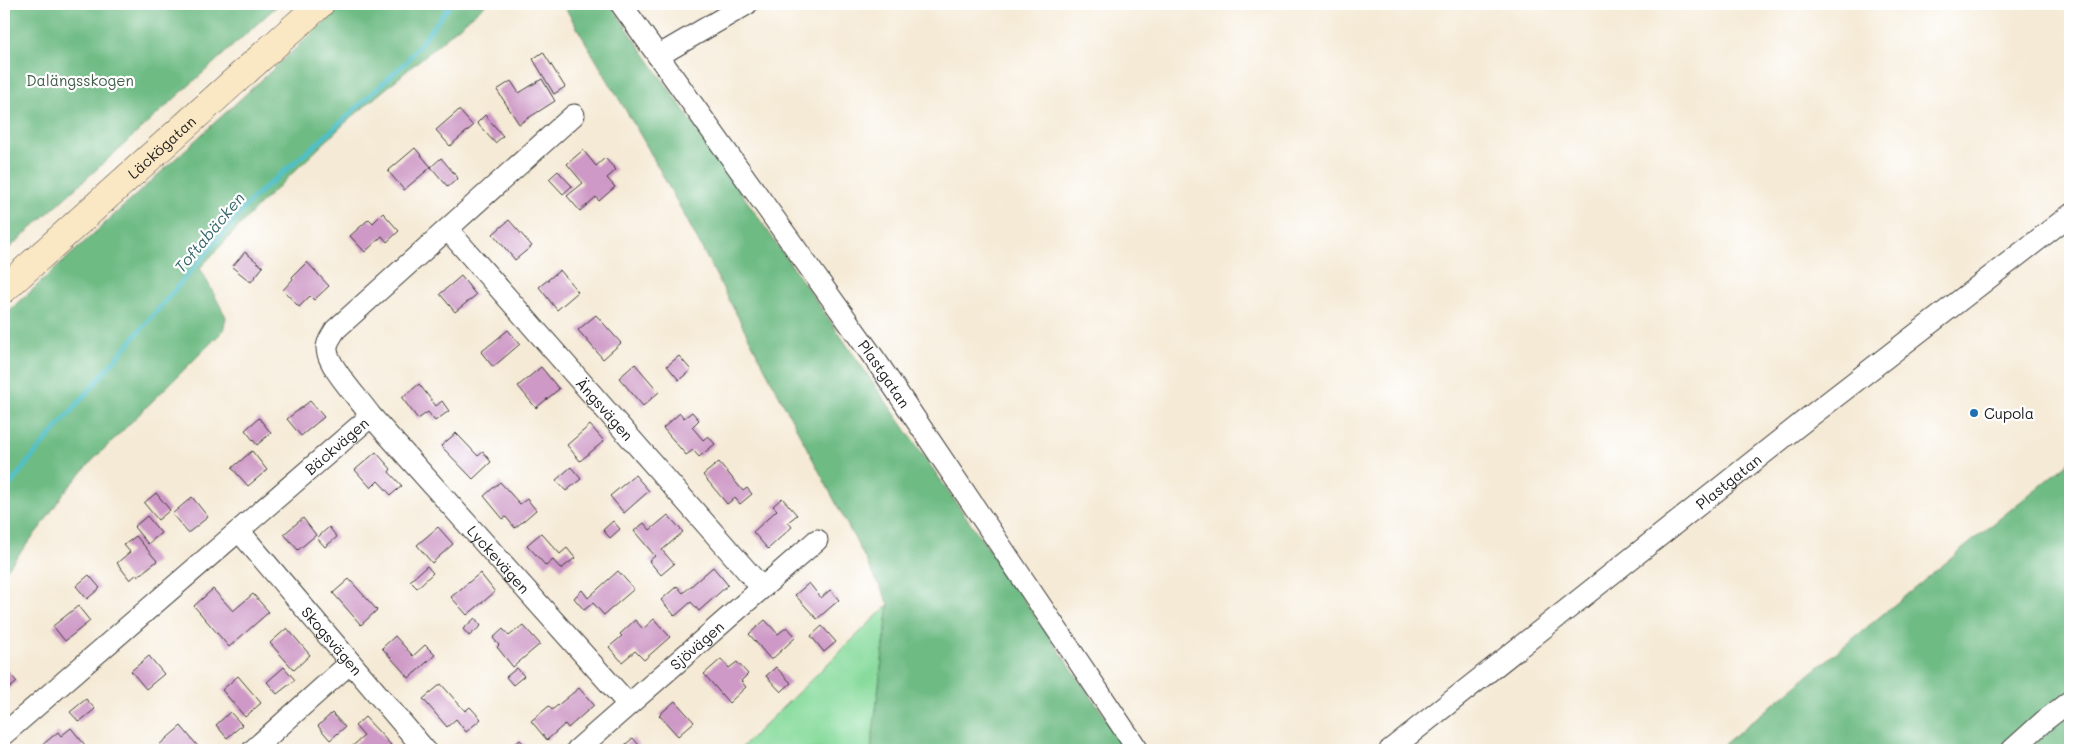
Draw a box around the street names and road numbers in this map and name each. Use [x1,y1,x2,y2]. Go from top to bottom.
street label: Läckögatan [123,111,200,183]
street label: Plastgatan [854,336,915,412]
street label: Ängsvägen [572,373,638,445]
street label: Bäckvägen [300,413,373,479]
street label: Plastgatan [1691,449,1765,514]
street label: Lyckevägen [463,521,535,598]
street label: Skogsvägen [297,602,367,679]
street label: Sjövägen [665,616,728,674]

